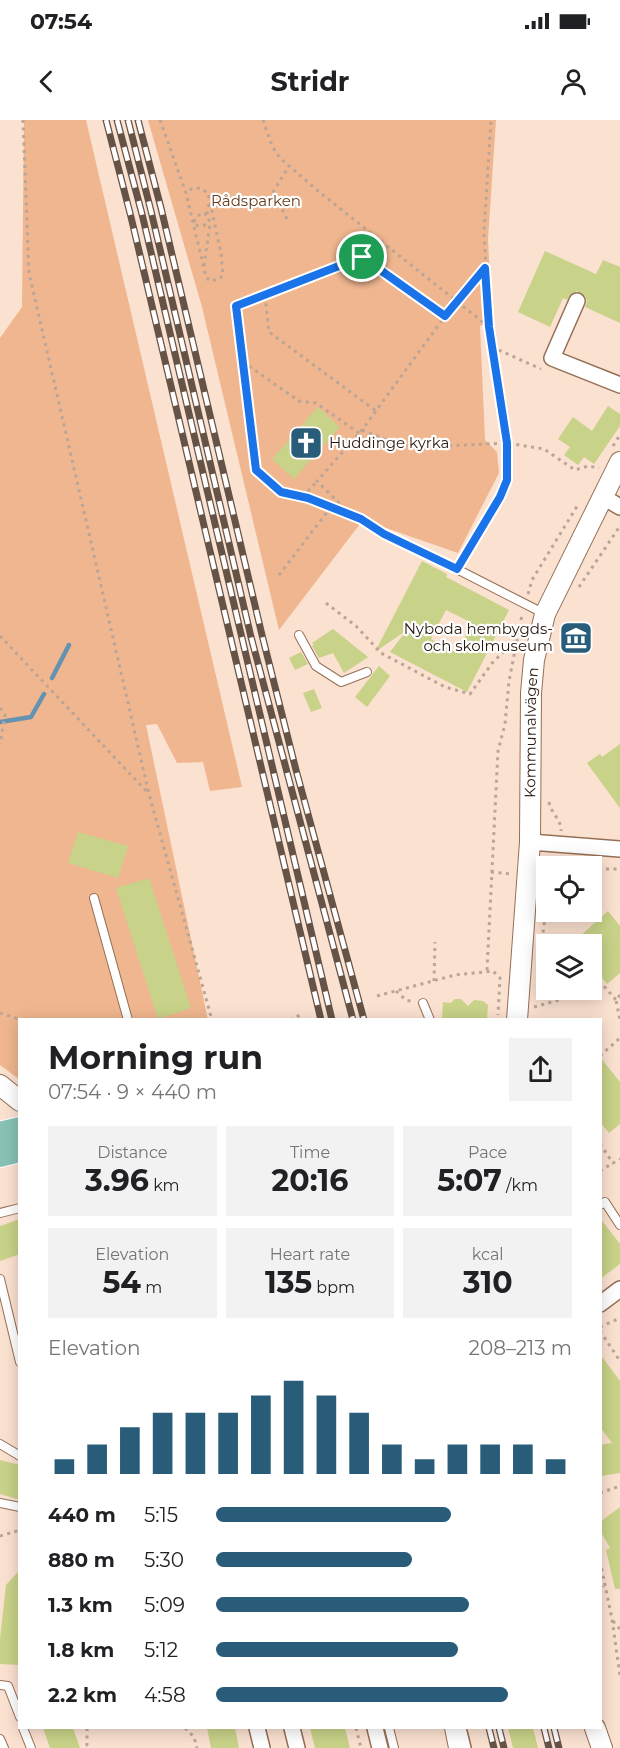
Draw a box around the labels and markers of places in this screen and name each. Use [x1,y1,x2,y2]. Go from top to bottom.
pin [336,231,387,282]
church icon: Huddinge kyrka [288,425,324,461]
place label: Huddinge kyrka [329,433,449,452]
place label: Nyboda hembygds- och skolmuseum [404,619,553,655]
museum icon: Nyboda hembygds- och skolmuseum [558,620,594,656]

